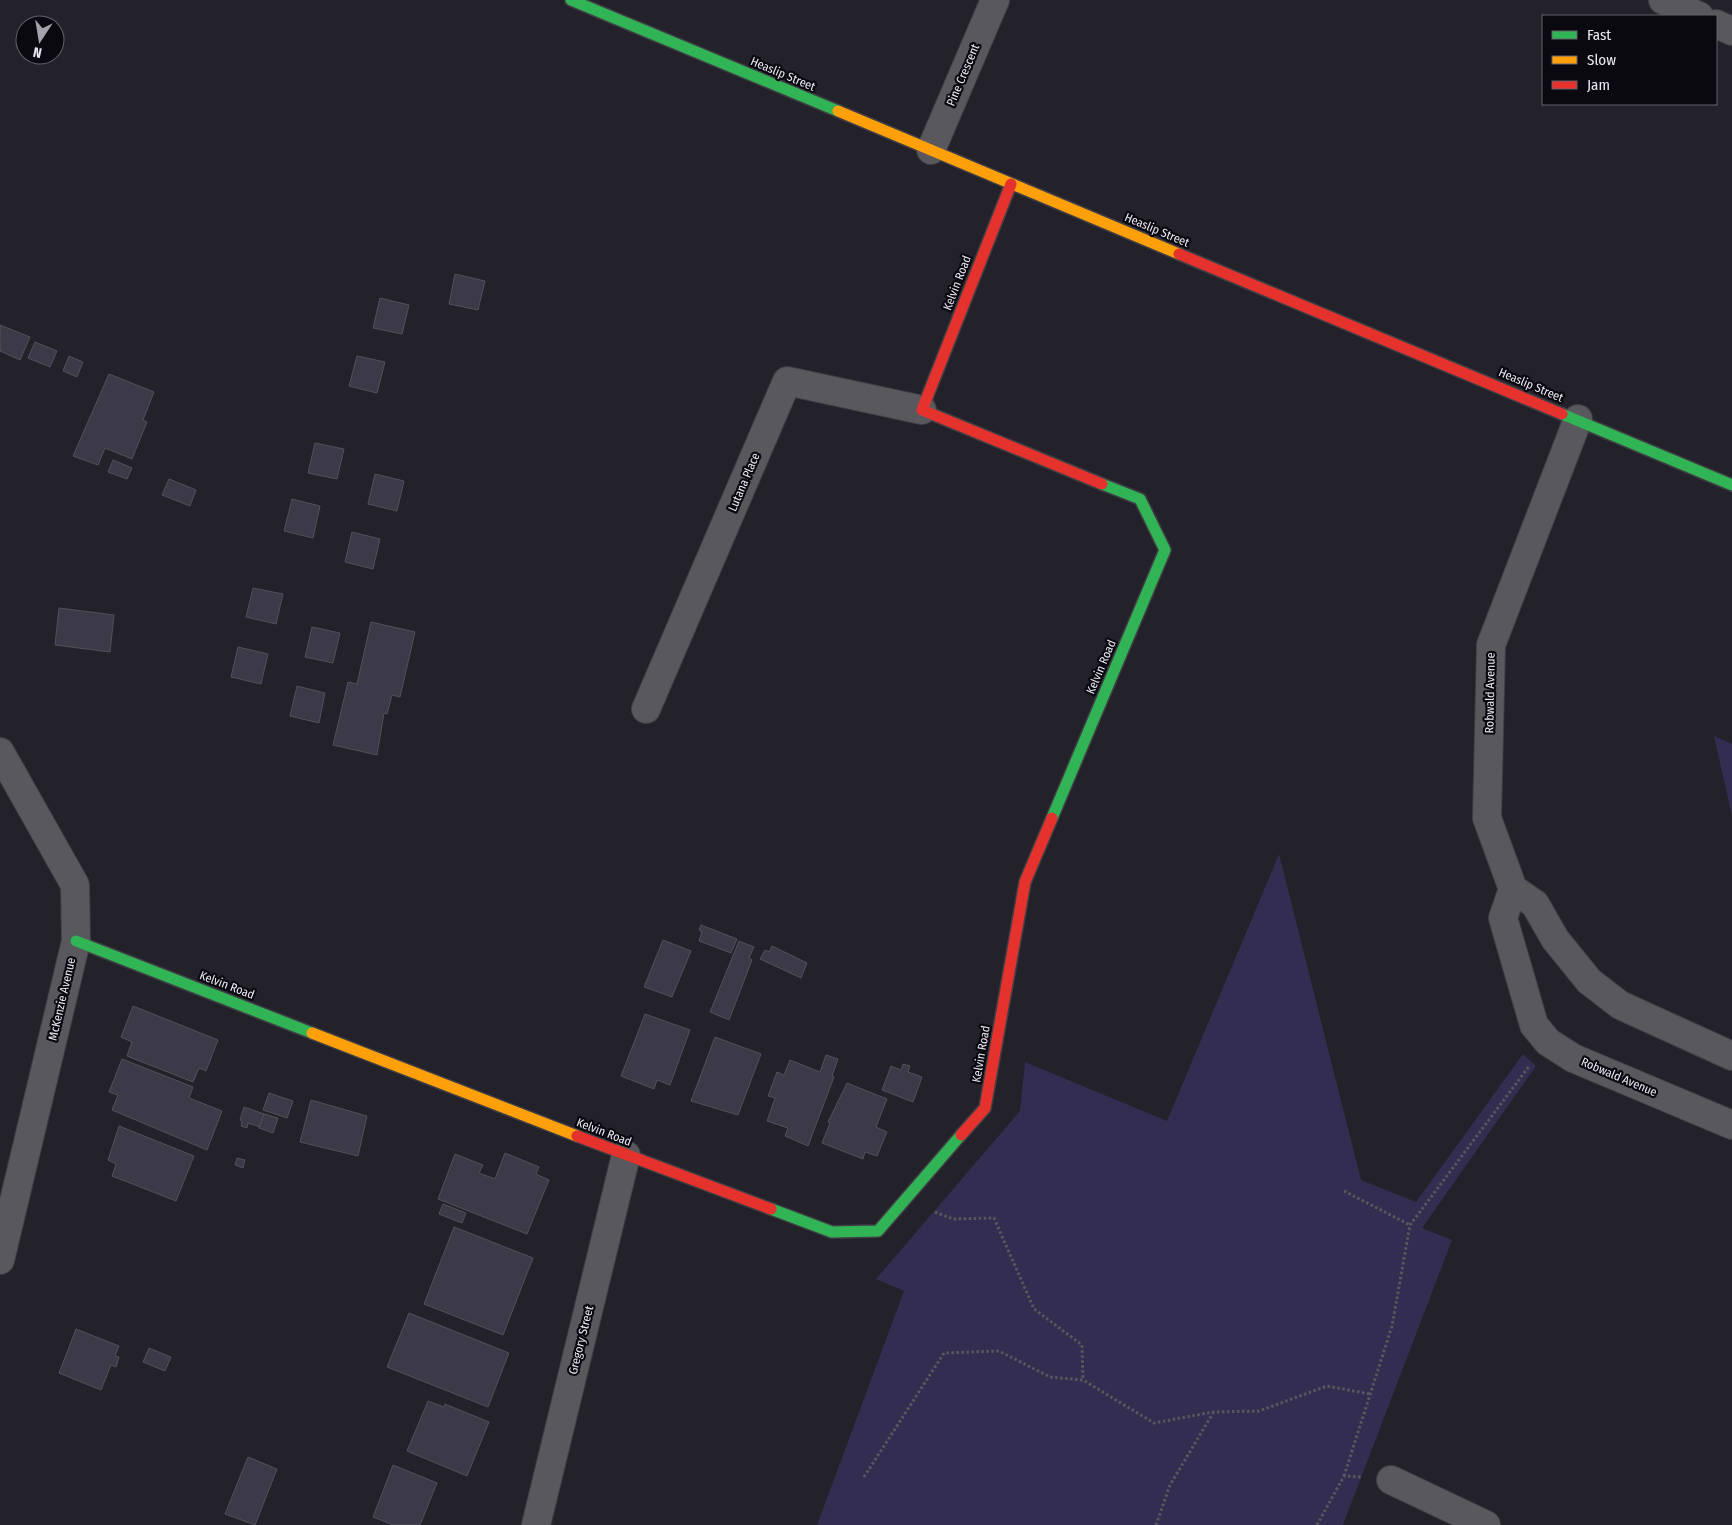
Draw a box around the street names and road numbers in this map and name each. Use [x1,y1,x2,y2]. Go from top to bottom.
street label: Pine Crescent [944,42,982,108]
street label: Heaslip Street [749,54,818,94]
street label: Heaslip Street [1123,210,1192,250]
street label: Kelvin Road [940,254,974,312]
street label: Heaslip Street [1497,365,1566,405]
street label: Lutana Place [725,451,763,513]
street label: Kelvin Road [1083,638,1119,696]
street label: Robwald Avenue [1482,652,1498,734]
street label: McKenzie Avenue [46,956,78,1042]
street label: Kelvin Road [198,968,256,1002]
street label: Kelvin Road [969,1024,993,1084]
street label: Robwald Avenue [1579,1055,1659,1099]
street label: Kelvin Road [575,1115,633,1149]
street label: Gregory Street [566,1304,596,1376]

